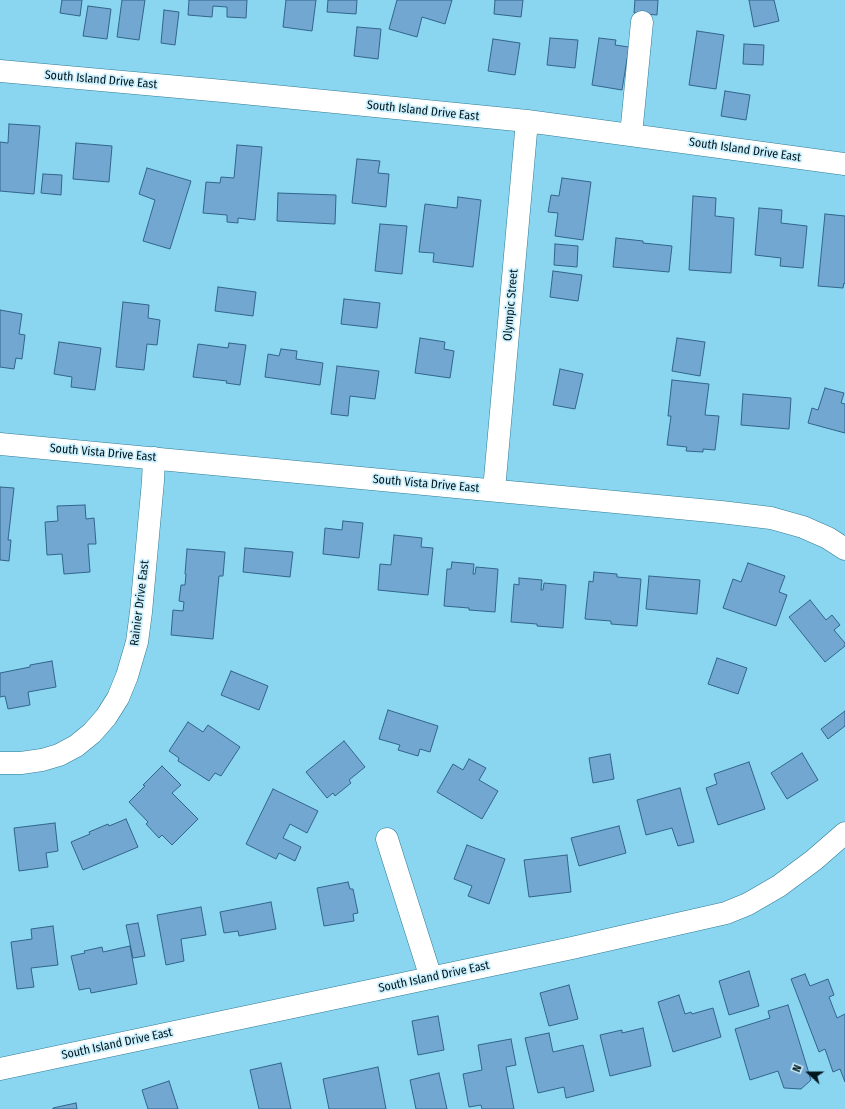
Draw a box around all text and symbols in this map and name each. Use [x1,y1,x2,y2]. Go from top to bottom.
street label: South Island Drive East [44,68,158,92]
street label: South Island Drive East [366,98,480,124]
street label: South Island Drive East [688,135,802,165]
street label: Olympic Street [501,268,521,342]
street label: South Vista Drive East [49,441,157,465]
street label: South Vista Drive East [372,472,480,496]
street label: Rainier Drive East [128,559,152,647]
street label: South Island Drive East [377,958,491,996]
street label: South Island Drive East [60,1025,174,1063]
north arrow [789,1053,829,1093]
text: N [790,1063,805,1074]

